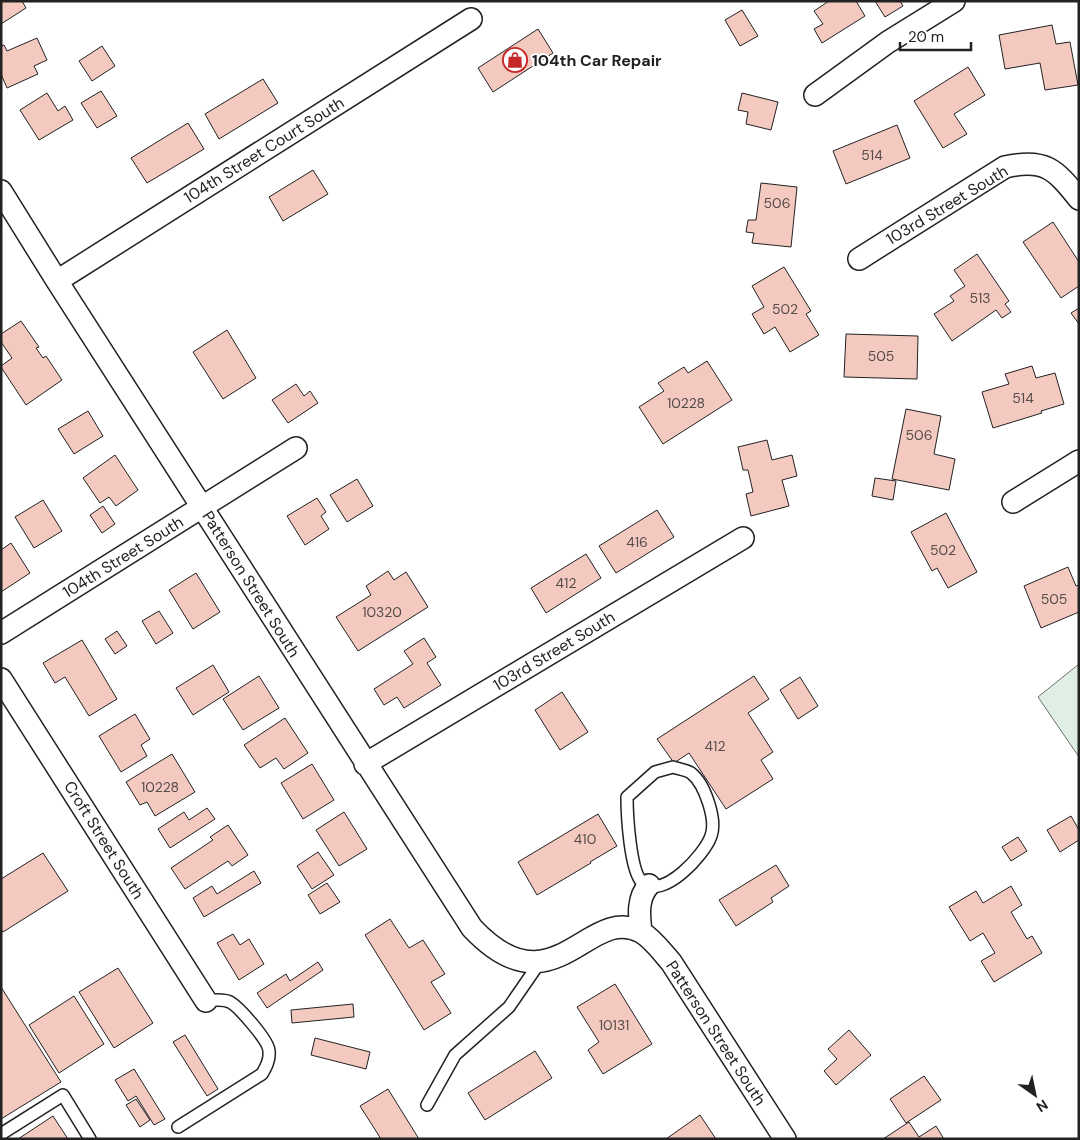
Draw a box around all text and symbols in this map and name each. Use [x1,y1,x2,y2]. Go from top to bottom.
scale bar [900,20,971,52]
text: 20 m [908,27,944,47]
shop icon: 104th Car Repair [502,47,528,73]
place label: 104th Car Repair [532,50,662,71]
street label: 104th Street Court South [180,92,348,208]
house number: 514 [861,146,883,164]
street label: 103rd Street South [882,160,1012,250]
house number: 506 [764,194,790,212]
house number: 513 [969,289,991,307]
house number: 502 [772,300,798,318]
house number: 505 [868,347,894,365]
house number: 514 [1012,389,1034,407]
house number: 10228 [667,394,705,412]
house number: 506 [906,426,932,444]
street label: Patterson Street South [197,507,305,661]
street label: 104th Street South [59,511,187,603]
house number: 416 [626,533,648,551]
house number: 502 [930,541,956,559]
house number: 412 [556,574,576,592]
house number: 505 [1041,590,1067,608]
house number: 10320 [362,603,402,621]
street label: 103rd Street South [489,606,619,696]
house number: 412 [705,737,725,755]
street label: Croft Street South [59,777,149,903]
house number: 10228 [141,778,179,796]
house number: 410 [574,830,596,848]
street label: Patterson Street South [661,957,771,1109]
house number: 10131 [599,1016,629,1034]
north arrow [1010,1070,1060,1120]
text: N [1033,1096,1051,1116]

